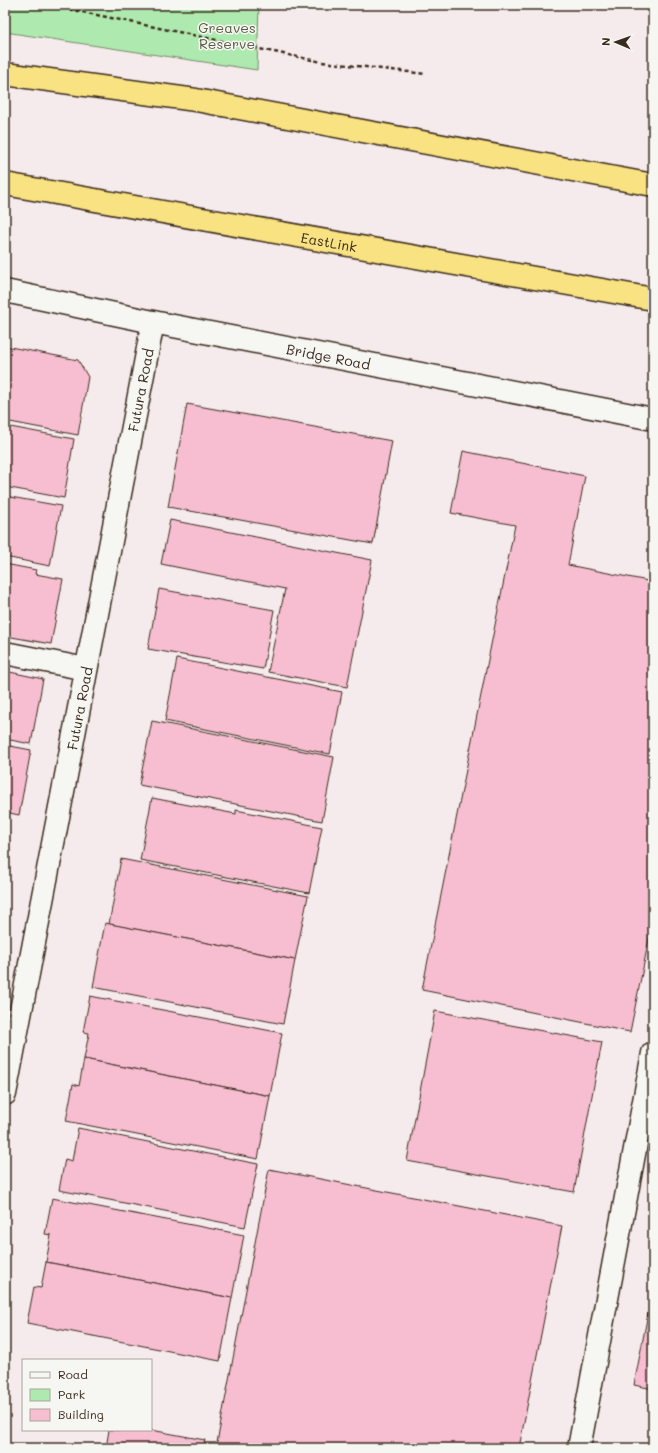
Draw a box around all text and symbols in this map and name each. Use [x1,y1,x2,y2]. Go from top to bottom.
park label: Greaves Reserve [198,18,256,53]
north arrow [596,22,636,62]
text: N [598,37,613,46]
street label: EastLink [299,227,358,256]
street label: Bridge Road [285,339,372,374]
street label: Futura Road [123,346,157,433]
street label: Futura Road [62,665,96,751]
legend [22,1359,152,1431]
text: Road [58,1366,88,1382]
text: Park [58,1386,85,1402]
text: Building [58,1406,104,1422]

